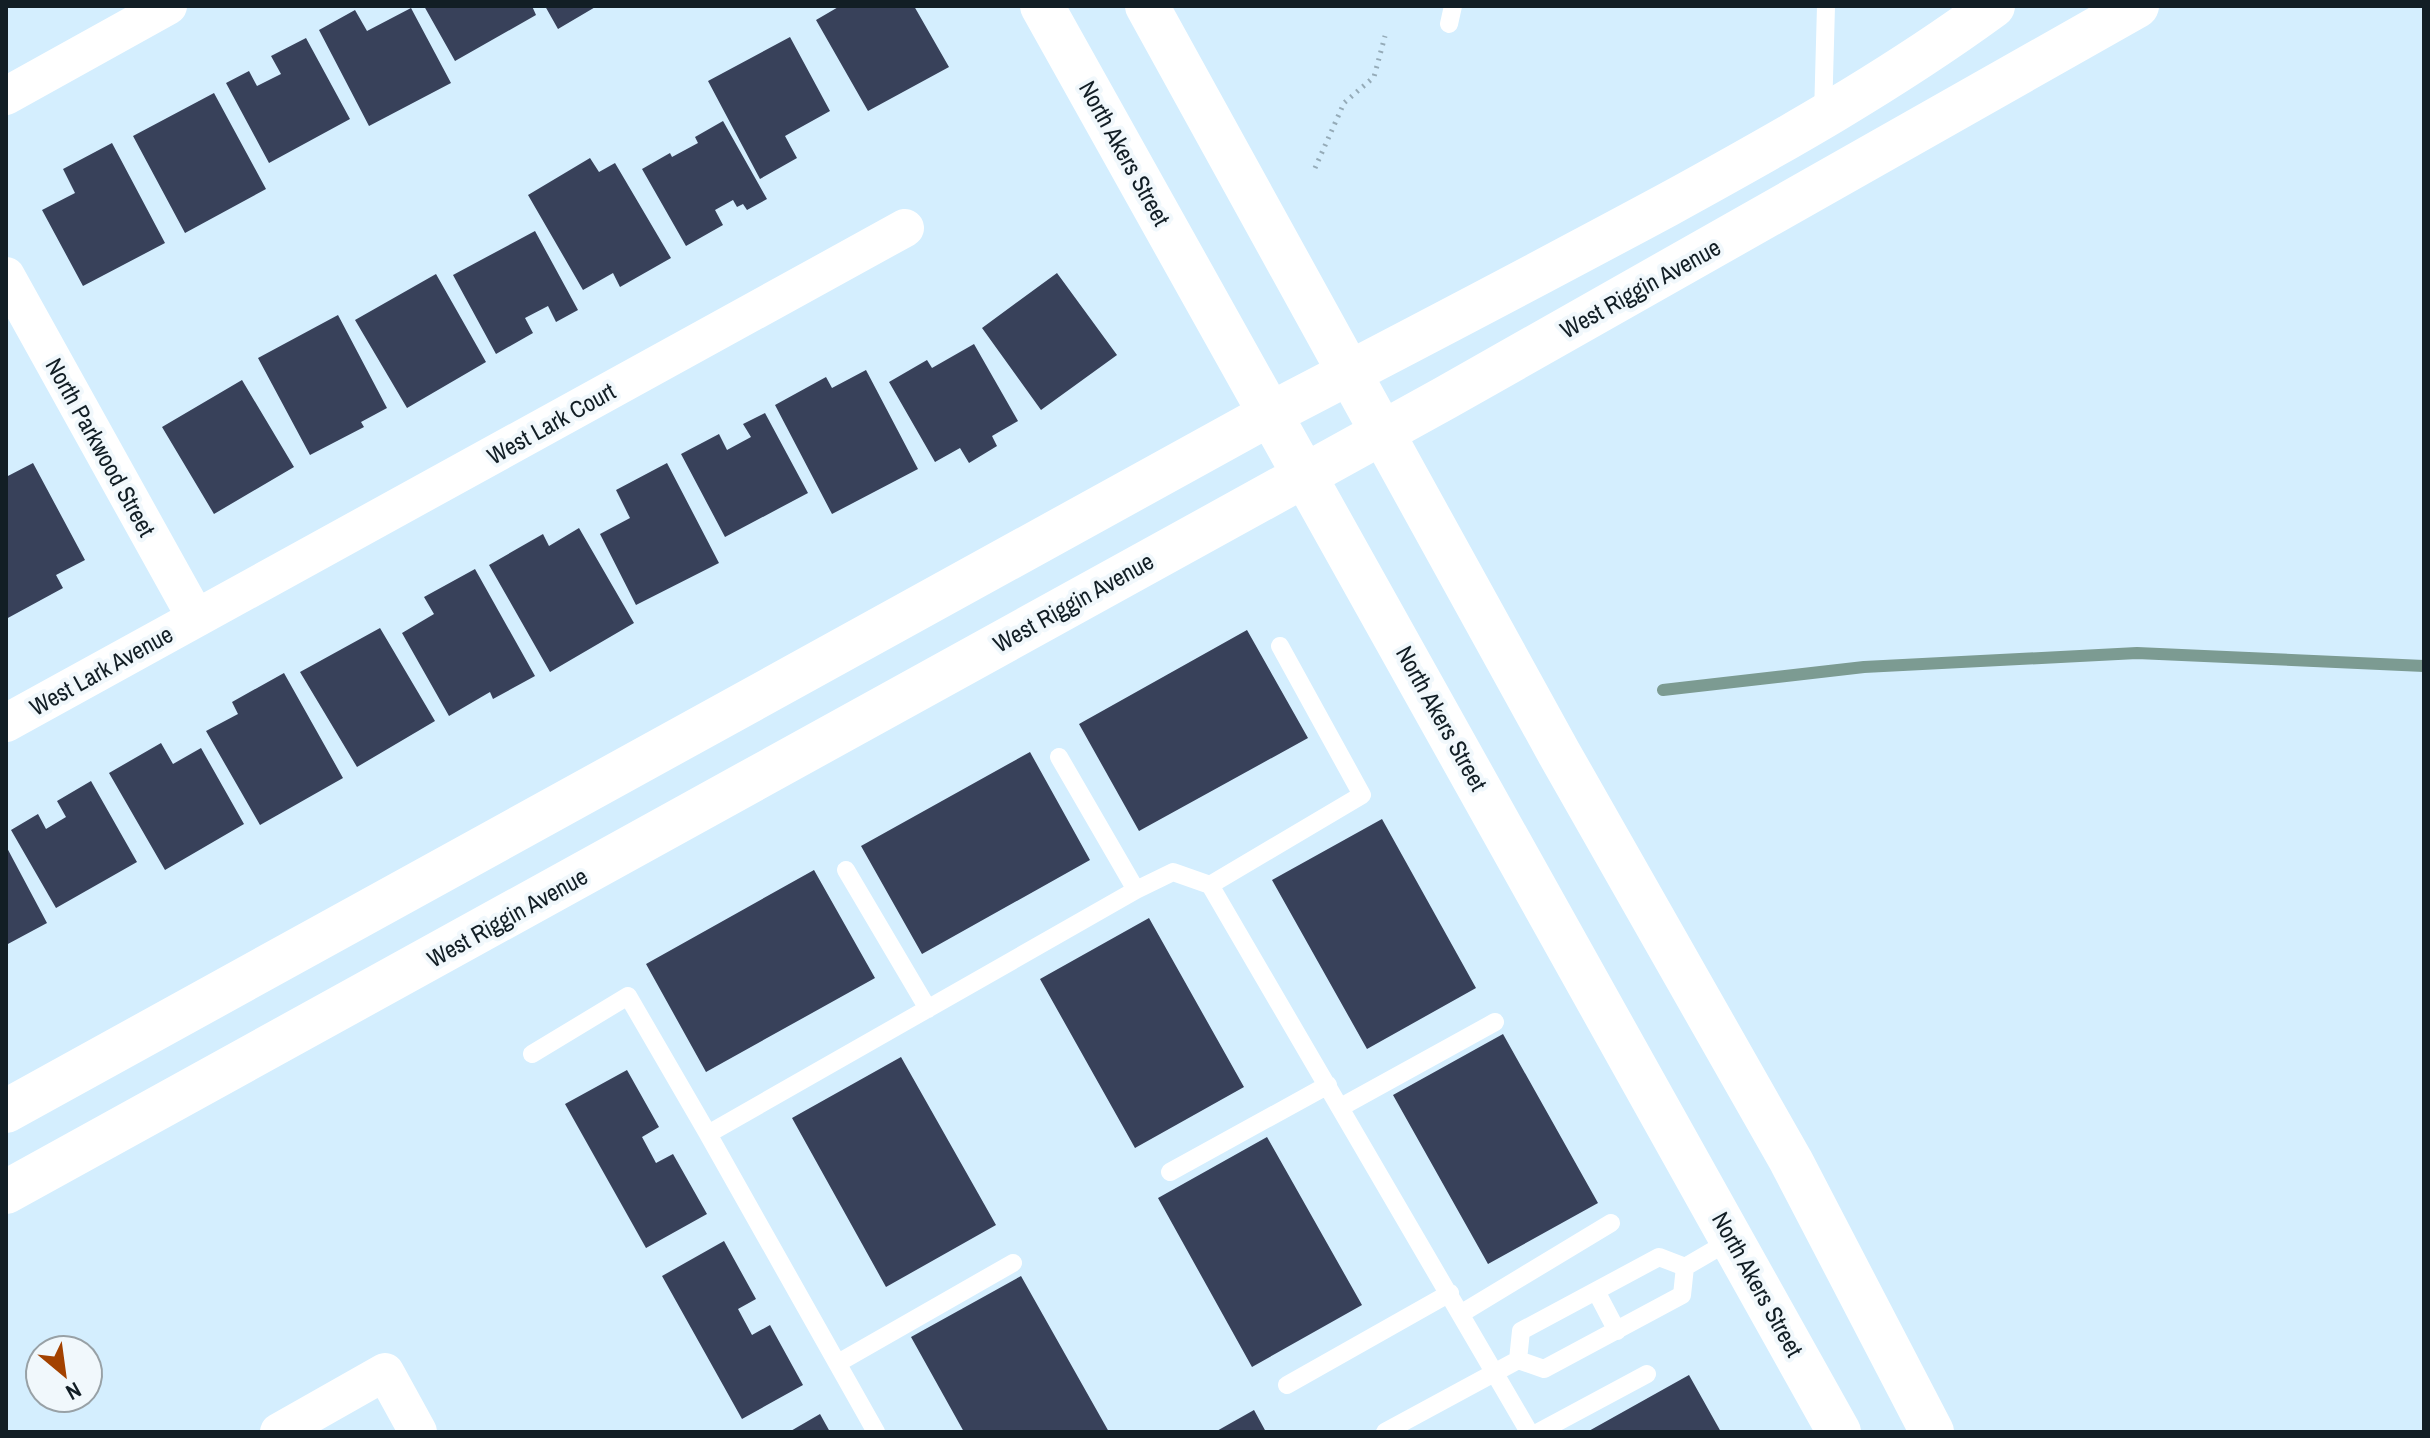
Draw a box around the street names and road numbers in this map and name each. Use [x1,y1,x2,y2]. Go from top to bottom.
street label: North Akers Street [1072,75,1178,232]
street label: West Riggin Avenue [1554,231,1726,345]
street label: North Parkwood Street [39,352,164,542]
street label: West Lark Court [481,374,621,471]
street label: West Riggin Avenue [987,545,1159,659]
street label: West Lark Avenue [24,617,178,723]
street label: North Akers Street [1389,640,1495,797]
street label: West Riggin Avenue [421,860,593,974]
street label: North Akers Street [1705,1206,1811,1363]

